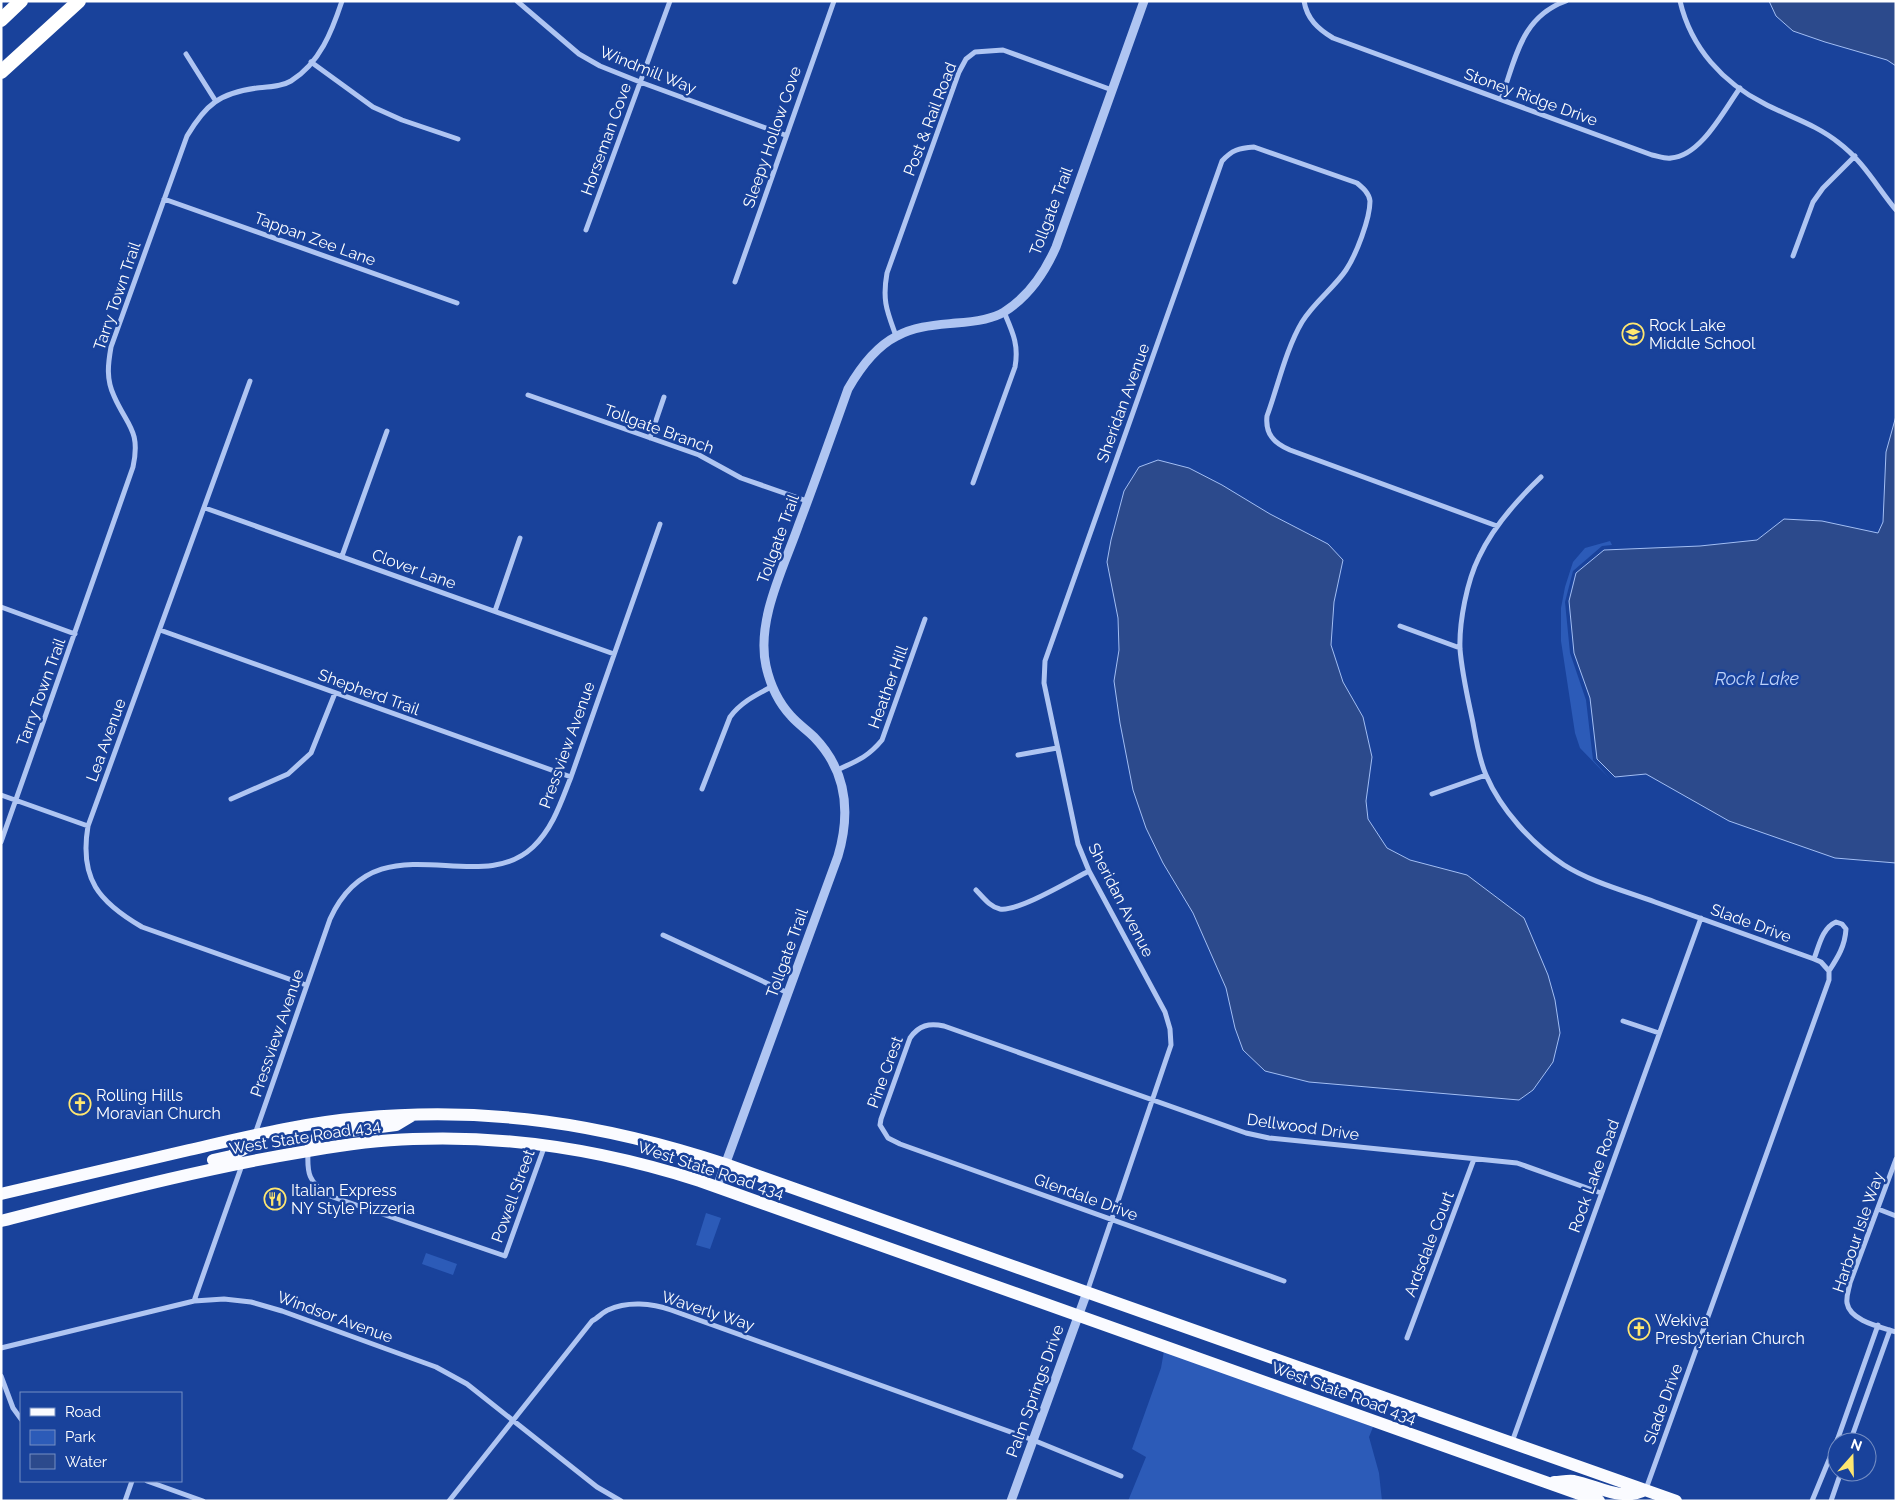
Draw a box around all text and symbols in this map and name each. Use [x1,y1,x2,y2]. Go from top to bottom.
street label: Windmill Way [597,42,699,98]
street label: Post & Rail Road [900,59,960,178]
street label: Sleepy Hollow Cove [739,64,805,210]
street label: Stoney Ridge Drive [1462,64,1600,130]
street label: Horseman Cove [577,80,635,198]
street label: Tollgate Trail [1025,163,1077,258]
street label: Tappan Zee Lane [252,208,378,270]
street label: Tarry Town Trail [90,239,145,353]
place label: Rock Lake Middle School [1649,316,1756,353]
school or university icon: Rock Lake Middle School [1621,322,1645,346]
street label: Sheridan Avenue [1093,341,1153,465]
street label: Tollgate Branch [601,400,717,458]
street label: Tollgate Trail [753,491,803,586]
street label: Clover Lane [369,545,459,593]
street label: Tarry Town Trail [13,635,70,749]
street label: Heather Hill [864,642,912,731]
street label: Shepherd Trail [316,665,423,719]
water label: Rock Lake [1715,668,1800,689]
street label: Pressview Avenue [535,679,599,811]
street label: Lea Avenue [82,696,130,784]
street label: Sheridan Avenue [1084,840,1158,960]
street label: Slade Drive [1708,900,1794,946]
street label: Tollgate Trail [762,905,812,1000]
street label: Pressview Avenue [246,967,308,1099]
street label: Pine Crest [863,1033,907,1111]
place label: Rolling Hills Moravian Church [96,1086,221,1123]
church icon: Rolling Hills Moravian Church [68,1092,92,1116]
street label: Dellwood Drive [1246,1110,1360,1144]
street label: West State Road 434 [228,1116,382,1158]
street label: Rock Lake Road [1565,1117,1623,1235]
street label: West State Road 434 [635,1137,787,1203]
street label: Powell Street [487,1146,539,1245]
street label: Glendale Drive [1031,1169,1141,1225]
street label: Harbour Isle Way [1828,1169,1888,1295]
place label: Italian Express NY Style Pizzeria [291,1181,415,1218]
restaurant icon: Italian Express NY Style Pizzeria [263,1187,287,1211]
street label: Ardsdale Court [1400,1188,1458,1299]
street label: Windsor Avenue [275,1287,395,1347]
street label: Waverly Way [659,1287,757,1335]
place label: Wekiva Presbyterian Church [1655,1311,1805,1348]
church icon: Wekiva Presbyterian Church [1627,1317,1651,1341]
street label: Palm Springs Drive [1002,1322,1068,1460]
street label: West State Road 434 [1269,1358,1419,1428]
street label: Slade Drive [1640,1361,1686,1447]
legend [20,1392,182,1482]
text: Road [65,1403,101,1421]
text: Park [65,1428,96,1446]
north arrow [1827,1432,1877,1482]
text: N [1849,1435,1864,1454]
text: Water [65,1453,108,1471]

